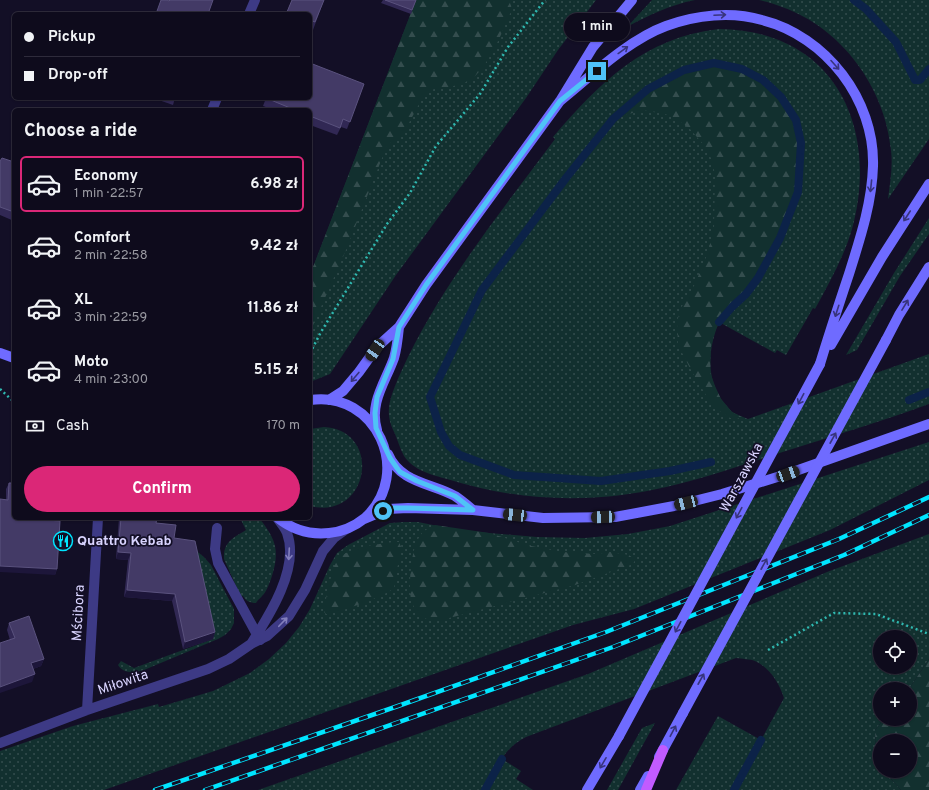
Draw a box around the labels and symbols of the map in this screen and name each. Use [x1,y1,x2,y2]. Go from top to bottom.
one-way arrow [713,12,726,19]
callout: 1 min [564,13,630,41]
one-way arrow [618,46,629,54]
one-way arrow [831,60,840,71]
route end [588,62,606,80]
one-way arrow [867,179,875,192]
one-way arrow [903,211,911,222]
one-way arrow [901,299,909,311]
one-way arrow [833,304,840,317]
car [363,337,387,363]
one-way arrow [351,372,360,382]
one-way arrow [797,392,804,404]
one-way arrow [829,432,837,444]
street label: Warszawska [717,440,767,516]
car [775,464,801,484]
car [673,494,699,512]
route start [374,502,392,520]
one-way arrow [735,507,743,519]
car [502,508,528,522]
car [591,511,615,523]
restaurant icon: Quattro Kebab [52,530,74,552]
place label: Quattro Kebab [77,533,172,550]
one-way arrow [286,547,293,560]
one-way arrow [760,559,768,571]
street label: Mścibora [69,584,89,642]
one-way arrow [278,617,288,627]
one-way arrow [673,621,681,633]
street label: Miłowita [96,666,150,700]
one-way arrow [698,673,706,685]
one-way arrow [670,725,677,737]
one-way arrow [599,757,607,769]

